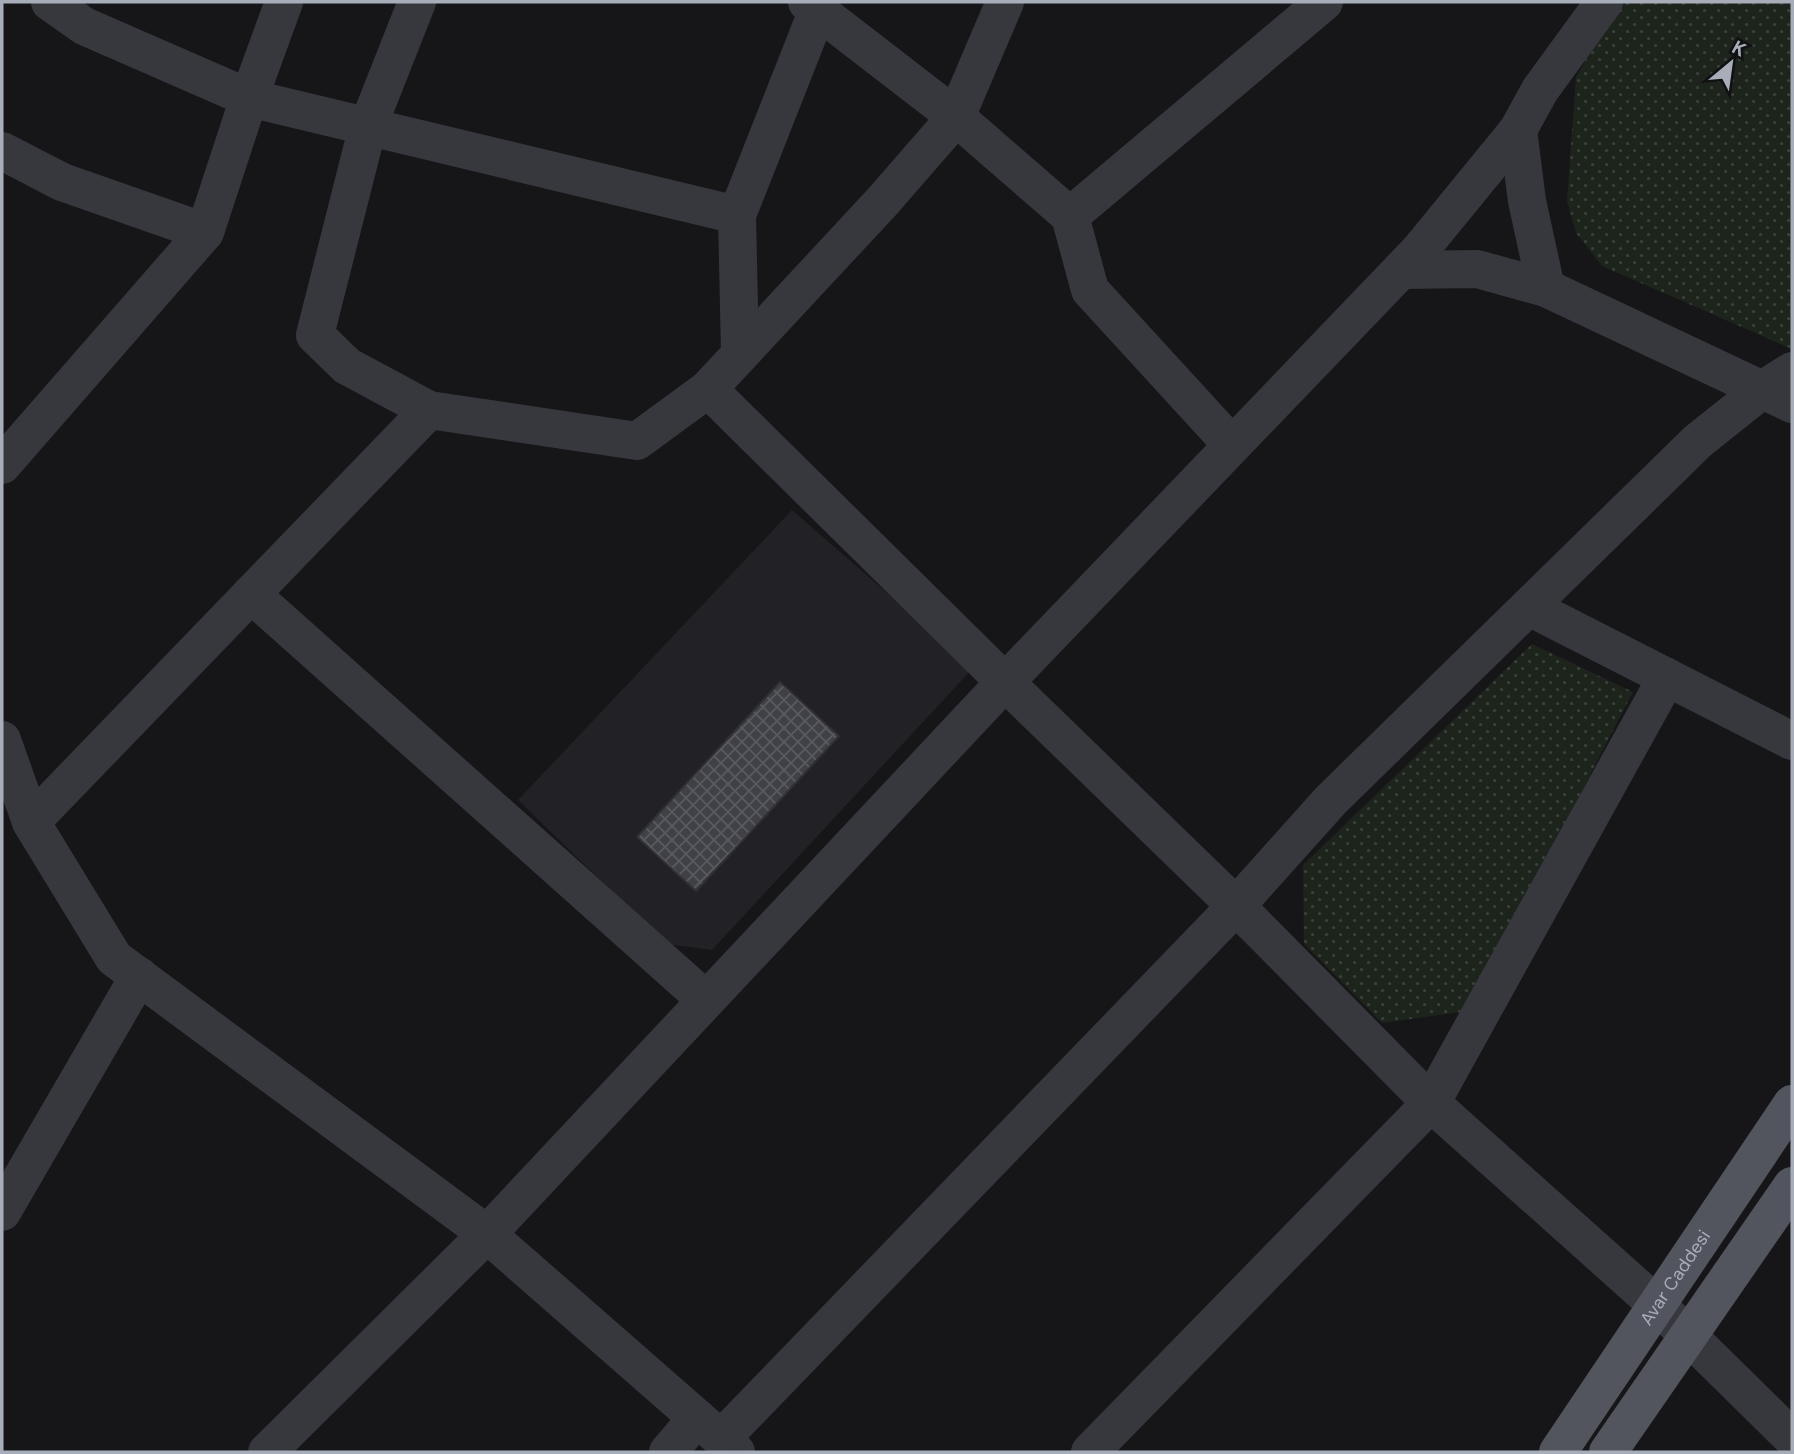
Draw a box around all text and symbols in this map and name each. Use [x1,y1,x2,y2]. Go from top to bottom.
north arrow [1696,28,1766,98]
text: K [1728,35,1750,63]
street label: Avar Caddesi [1634,1225,1716,1330]

